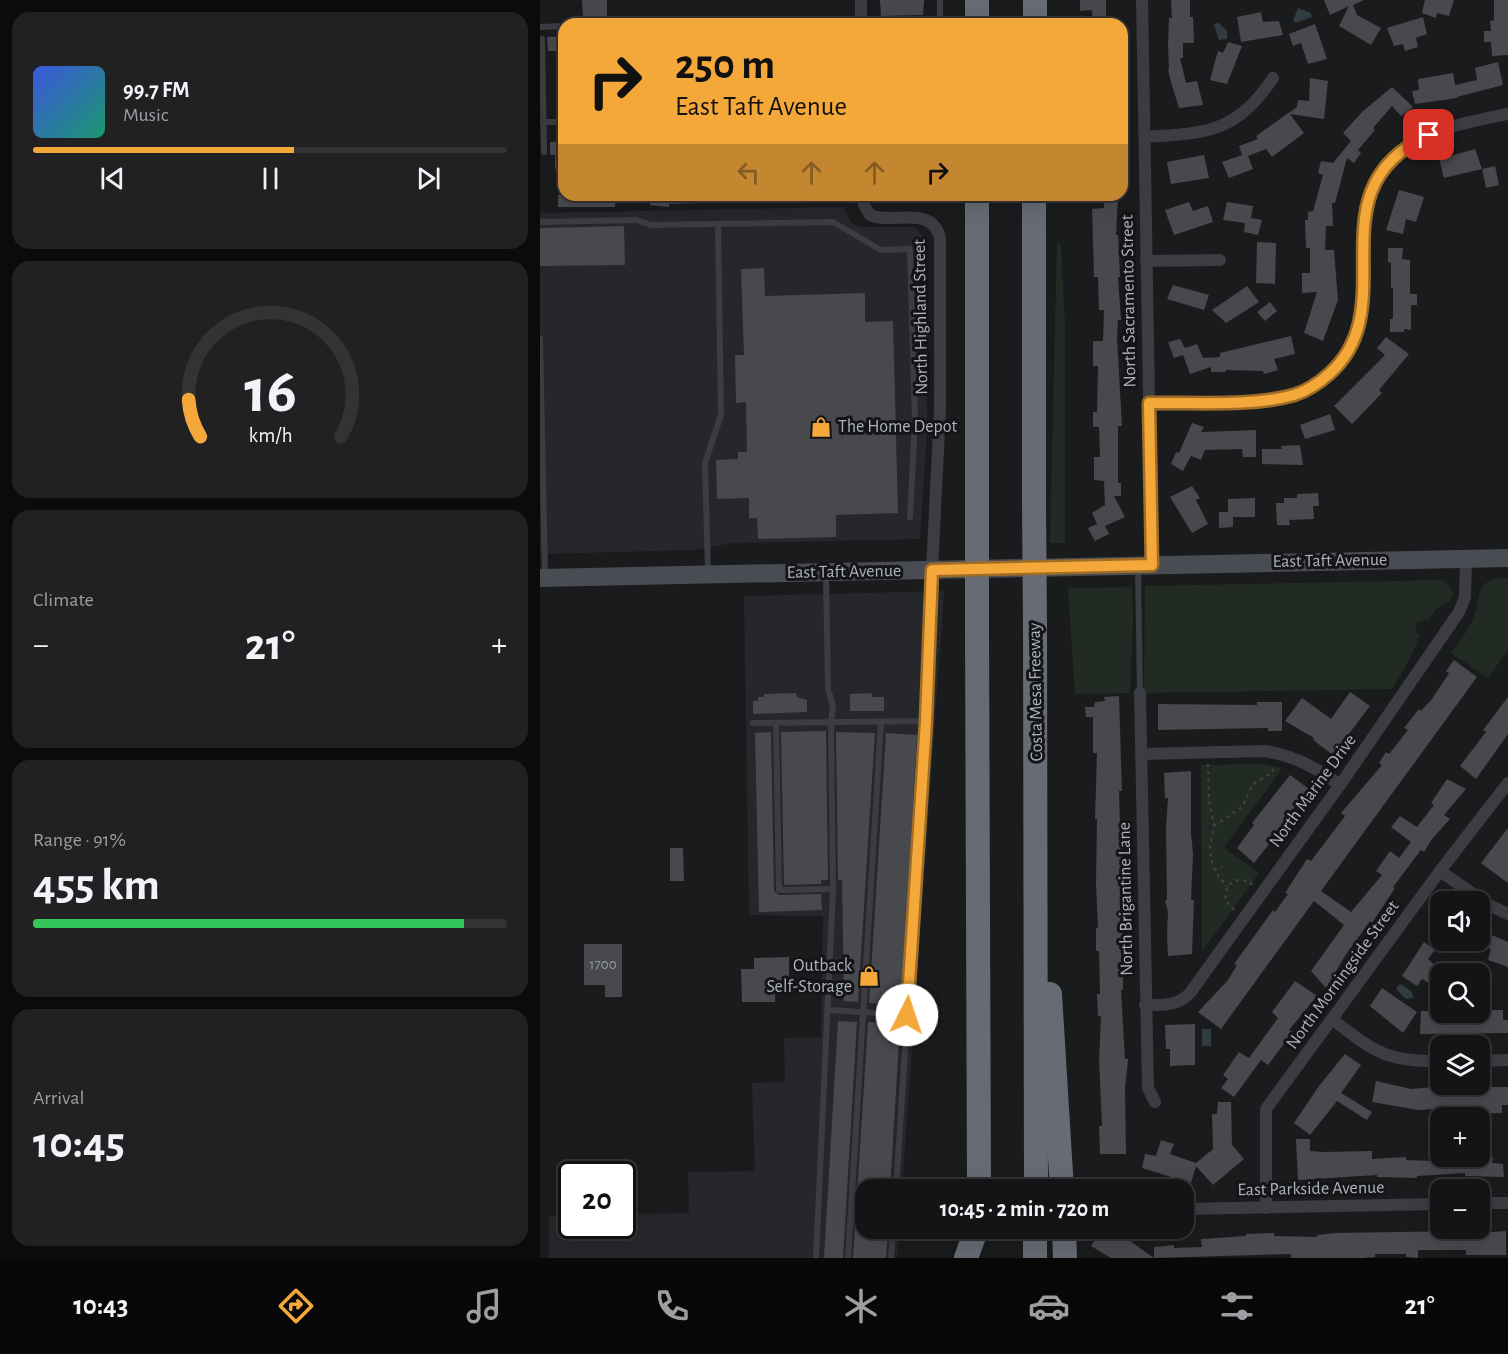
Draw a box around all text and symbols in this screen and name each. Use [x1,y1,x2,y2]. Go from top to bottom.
icon: right [576,42,654,120]
text: 250 m [675,44,775,86]
text: 99.7 FM [123,79,189,101]
text: East Taft Avenue [675,93,847,120]
text: Music [123,105,169,125]
pin [1403,109,1454,160]
icon: arrive [1412,118,1445,151]
icon: left [732,156,765,189]
icon: ahead [795,156,828,189]
icon: ahead [858,156,891,189]
icon: right [921,156,954,189]
icon: previous [96,162,129,195]
icon: pause [254,162,287,195]
icon: next [412,162,445,195]
street label: North Sacramento Street [1118,214,1140,388]
street label: North Highland Street [911,239,931,395]
text: 16 [244,361,296,423]
shop icon: The Home Depot [809,415,833,439]
place label: The Home Depot [838,418,957,436]
text: km/h [248,425,292,446]
street label: East Taft Avenue [1273,551,1387,571]
street label: East Taft Avenue [787,562,901,582]
text: Climate [33,590,94,610]
street label: Costa Mesa Freeway [1026,622,1046,762]
text: 21° [245,623,295,668]
text: − [33,629,49,662]
text: + [491,629,507,662]
street label: North Marine Drive [1266,731,1360,851]
street label: North Brigantine Lane [1116,822,1136,976]
text: Range · 91% [33,830,126,850]
text: 455 km [33,863,160,908]
map controls [1430,891,1490,1239]
button: sound [1430,891,1490,951]
street label: North Morningside Street [1283,897,1403,1052]
house number: 1700 [589,957,617,972]
place label: Outback Self-Storage [766,957,853,996]
button: search [1430,963,1490,1023]
shop icon: Outback Self-Storage [857,964,881,988]
position arrow [875,983,939,1047]
button: layers [1430,1035,1490,1095]
text: Arrival [33,1088,84,1108]
button: + [1430,1107,1490,1167]
text: 10:45 [33,1121,125,1166]
speed limit sign: 20 [558,1161,636,1239]
street label: East Parkside Avenue [1237,1179,1385,1199]
button: − [1430,1179,1490,1239]
text: 10:45 · 2 min · 720 m [940,1198,1109,1220]
icon: directions [275,1285,317,1327]
icon: music [463,1285,505,1327]
icon: phone [651,1285,693,1327]
icon: climate [840,1285,882,1327]
icon: car [1028,1285,1070,1327]
icon: filters [1216,1285,1258,1327]
text: 10:43 [73,1292,128,1319]
text: 21° [1404,1292,1435,1319]

